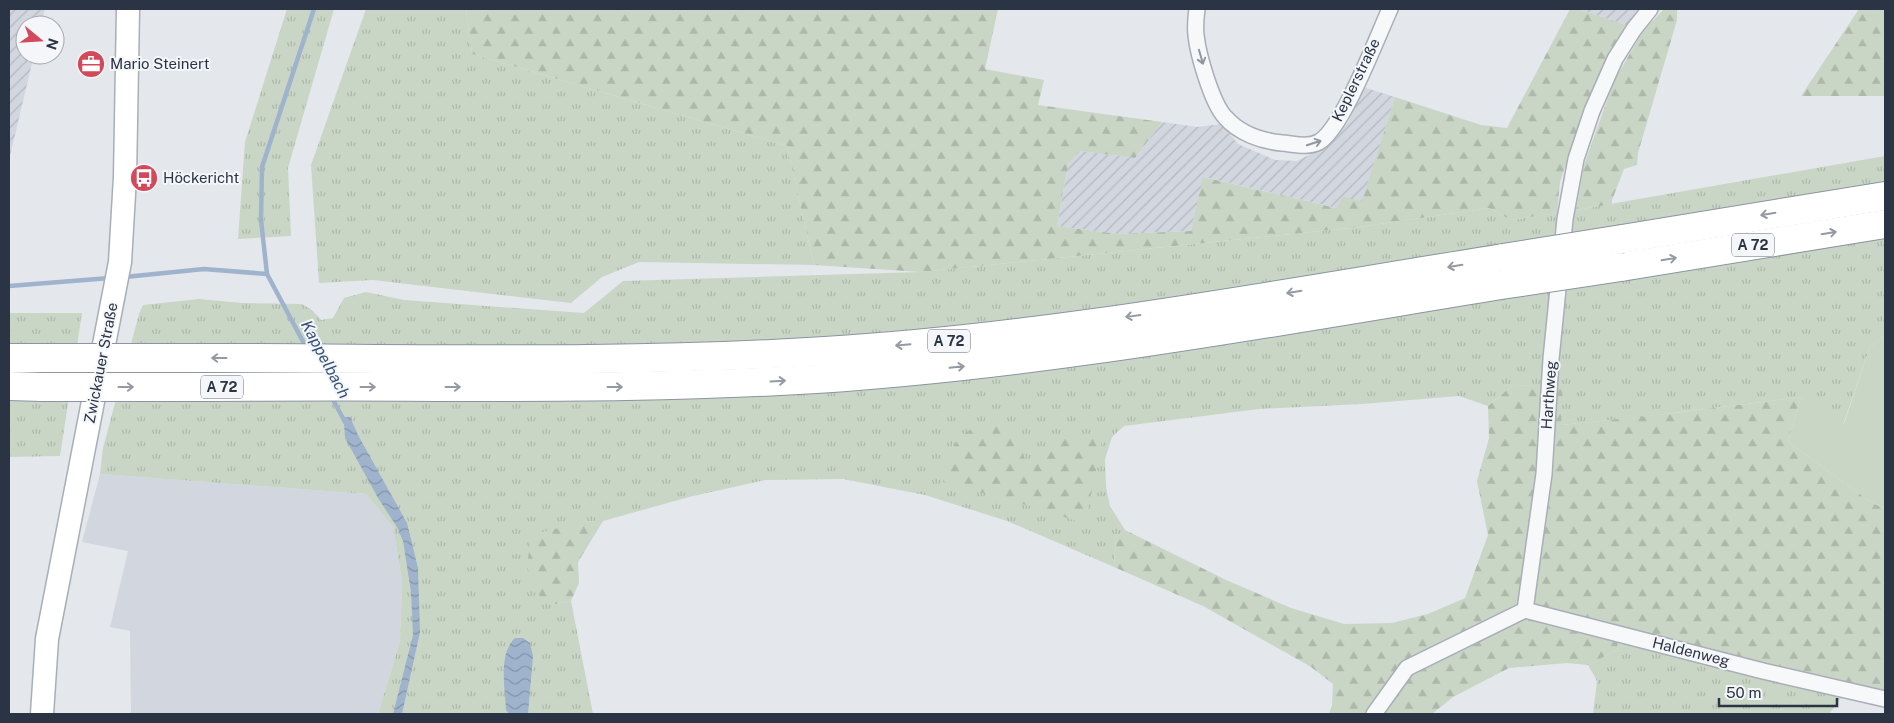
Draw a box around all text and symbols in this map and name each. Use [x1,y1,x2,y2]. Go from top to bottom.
north arrow [15,15,65,65]
text: N [43,36,62,52]
street label: Keplerstraße [1328,36,1383,124]
one-way arrow [1196,48,1206,64]
office icon: Mario Steinert [76,49,106,79]
place label: Mario Steinert [110,55,210,72]
one-way arrow [1306,137,1322,147]
bus stop icon: Höckericht [129,163,159,193]
place label: Höckericht [163,169,239,186]
one-way arrow [1760,210,1776,220]
one-way arrow [1821,228,1837,238]
road number: A 72 [1732,234,1774,256]
one-way arrow [1660,254,1676,264]
one-way arrow [1447,261,1463,271]
one-way arrow [1286,287,1302,297]
street label: Zwickauer Straße [80,301,121,425]
one-way arrow [1126,312,1142,322]
water label: Kappelbach [297,317,354,402]
road number: A 72 [928,330,970,352]
one-way arrow [895,340,911,349]
one-way arrow [212,353,228,363]
street label: Harthweg [1538,360,1559,430]
one-way arrow [949,362,965,372]
road number: A 72 [201,376,243,398]
one-way arrow [769,376,785,385]
one-way arrow [118,382,134,392]
one-way arrow [360,382,376,392]
one-way arrow [444,382,461,392]
one-way arrow [607,382,623,391]
street label: Haldenweg [1651,634,1732,669]
scale bar [1719,676,1836,708]
text: 50 m [1726,684,1761,701]

